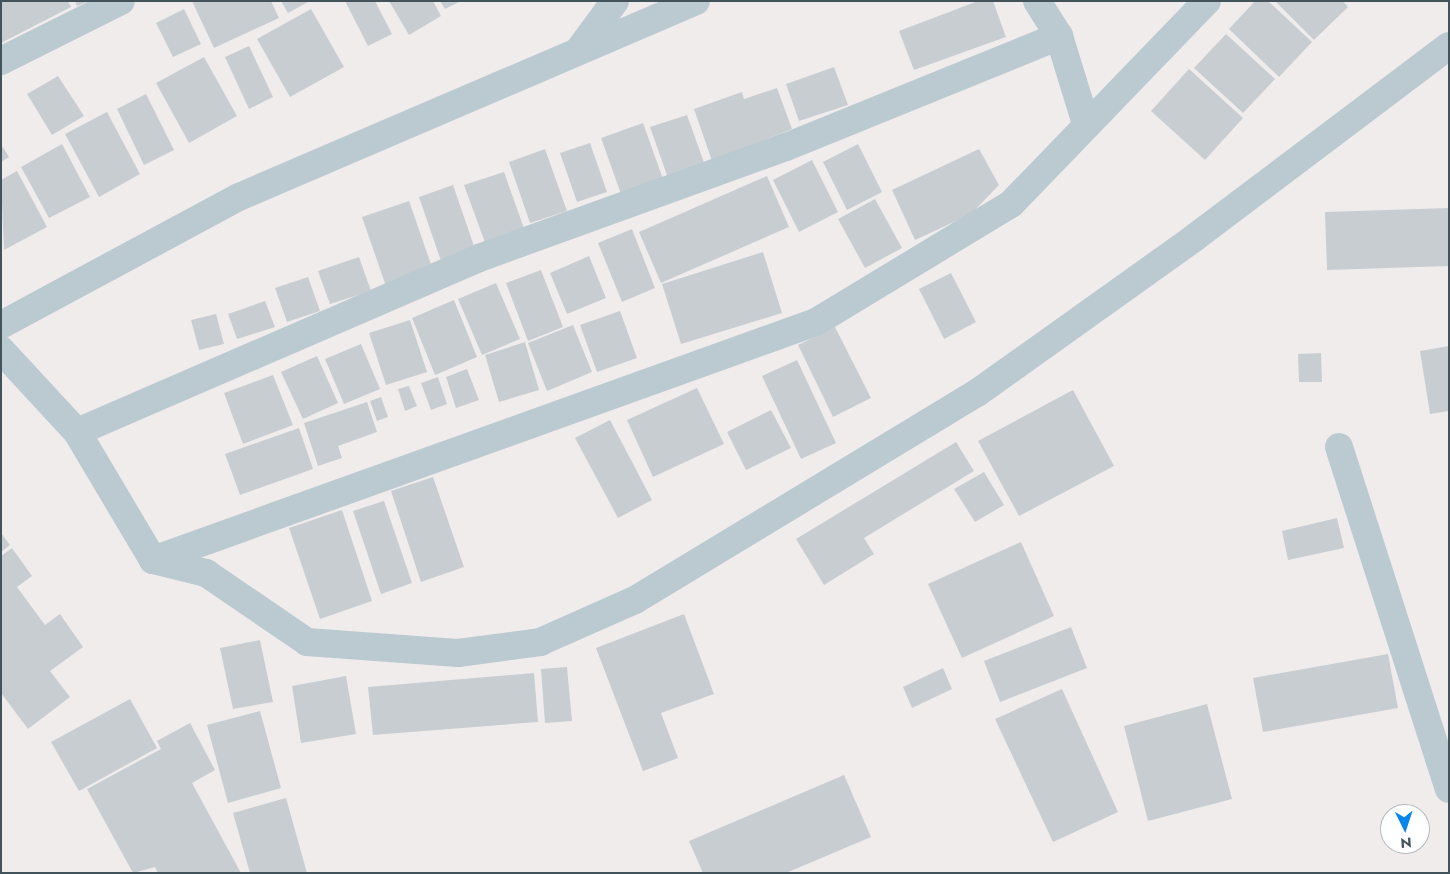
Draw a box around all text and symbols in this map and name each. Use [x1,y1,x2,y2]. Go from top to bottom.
north arrow [1380,804,1430,854]
text: N [1400,833,1412,853]

